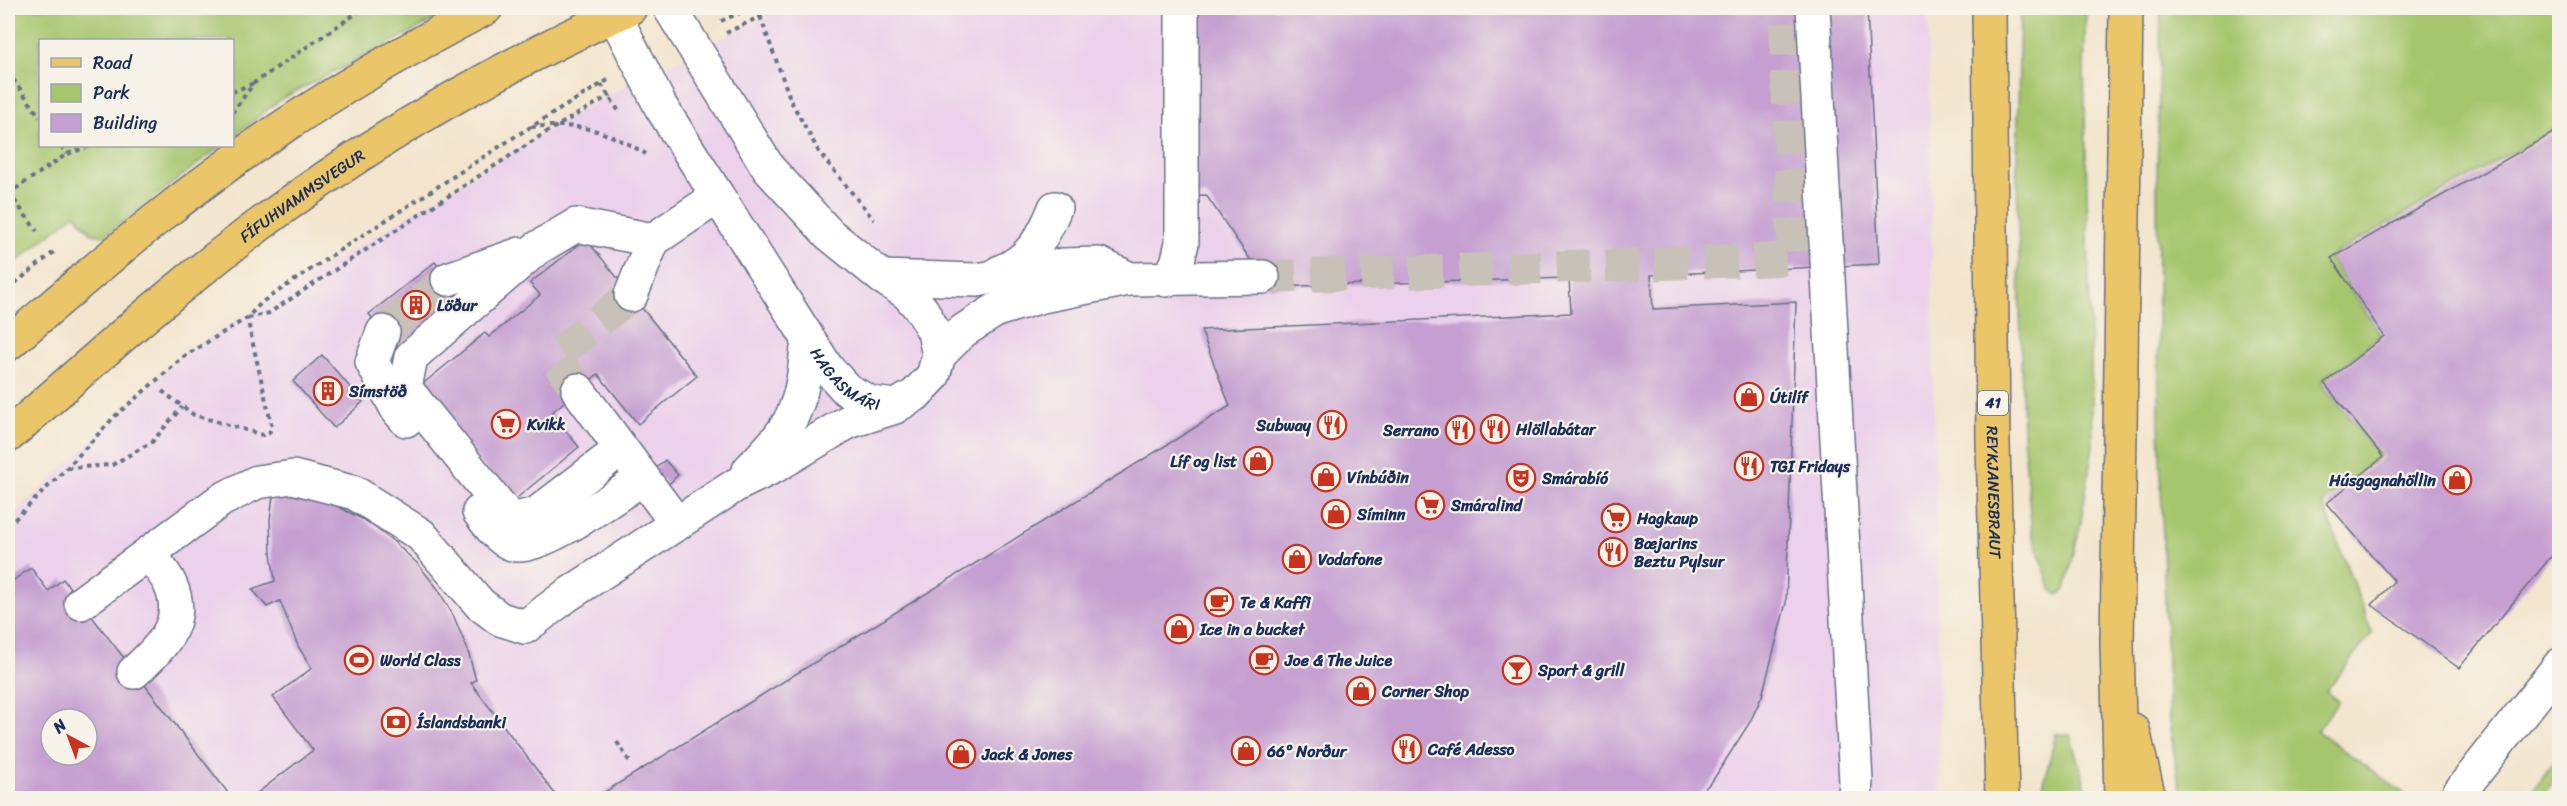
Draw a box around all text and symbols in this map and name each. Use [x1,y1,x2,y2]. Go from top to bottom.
legend [39,39,234,147]
text: Road [93,47,133,79]
text: Park [93,77,130,109]
text: Building [93,107,157,139]
street label: FÍFUHVAMMSVEGUR [233,141,371,251]
building icon: Löður [400,289,432,321]
place label: Löður [437,291,478,320]
street label: HAGASMÁRI [802,341,882,419]
building icon: Símstöð [312,375,344,407]
place label: Símstöð [348,377,408,406]
shop icon: Útilíf [1733,381,1765,413]
place label: Útilíf [1770,383,1810,412]
road number: 41 [1978,391,2008,415]
supermarket icon: Kvikk [490,408,522,440]
restaurant icon: Subway [1316,409,1348,441]
place label: Kvikk [526,410,566,439]
place label: Subway [1255,411,1312,440]
restaurant icon: Hlöllabátar [1479,413,1511,445]
restaurant icon: Serrano [1444,414,1476,446]
place label: Hlöllabátar [1515,415,1597,444]
place label: Serrano [1382,416,1439,445]
street label: REYKJANESBRAUT [1978,426,2010,560]
shop icon: Líf og list [1242,445,1274,477]
place label: Líf og list [1170,447,1237,476]
restaurant icon: TGI Fridays [1733,450,1765,482]
place label: TGI Fridays [1770,452,1851,481]
shop icon: Vínbúðin [1310,461,1342,493]
theatre icon: Smárabíó [1505,462,1537,494]
place label: Vínbúðin [1347,463,1409,492]
place label: Smárabíó [1541,464,1609,493]
shop icon: Húsgagnahöllin [2441,464,2473,496]
place label: Húsgagnahöllin [2328,466,2436,495]
supermarket icon: Smáralind [1414,489,1446,521]
place label: Smáralind [1450,491,1524,520]
shop icon: Síminn [1320,498,1352,530]
place label: Síminn [1356,500,1406,529]
supermarket icon: Hagkaup [1600,502,1632,534]
place label: Hagkaup [1636,504,1699,533]
place label: Bæjarins Beztu Pylsur [1634,529,1726,576]
restaurant icon: Bæjarins Beztu Pylsur [1597,536,1629,568]
shop icon: Vodafone [1281,543,1313,575]
place label: Vodafone [1318,545,1383,574]
cafe icon: Te & Kaffi [1203,586,1235,618]
place label: Te & Kaffi [1240,588,1312,617]
shop icon: Ice in a bucket [1163,613,1195,645]
place label: Ice in a bucket [1199,615,1306,644]
sports icon: World Class [343,644,375,676]
cafe icon: Joe & The Juice [1248,644,1280,676]
place label: World Class [380,646,461,675]
place label: Joe & The Juice [1284,646,1393,675]
bar icon: Sport & grill [1501,654,1533,686]
place label: Sport & grill [1537,656,1626,685]
shop icon: Corner Shop [1345,675,1377,707]
place label: Corner Shop [1381,677,1470,706]
bank icon: Íslandsbanki [380,706,412,738]
north arrow [39,707,99,767]
place label: Íslandsbanki [416,708,506,737]
text: N [45,711,74,741]
restaurant icon: Café Adesso [1391,733,1423,765]
shop icon: 66° Norður [1230,735,1262,767]
place label: Café Adesso [1427,735,1515,764]
place label: 66° Norður [1266,737,1348,766]
shop icon: Jack & Jones [945,738,977,770]
place label: Jack & Jones [981,740,1073,769]

